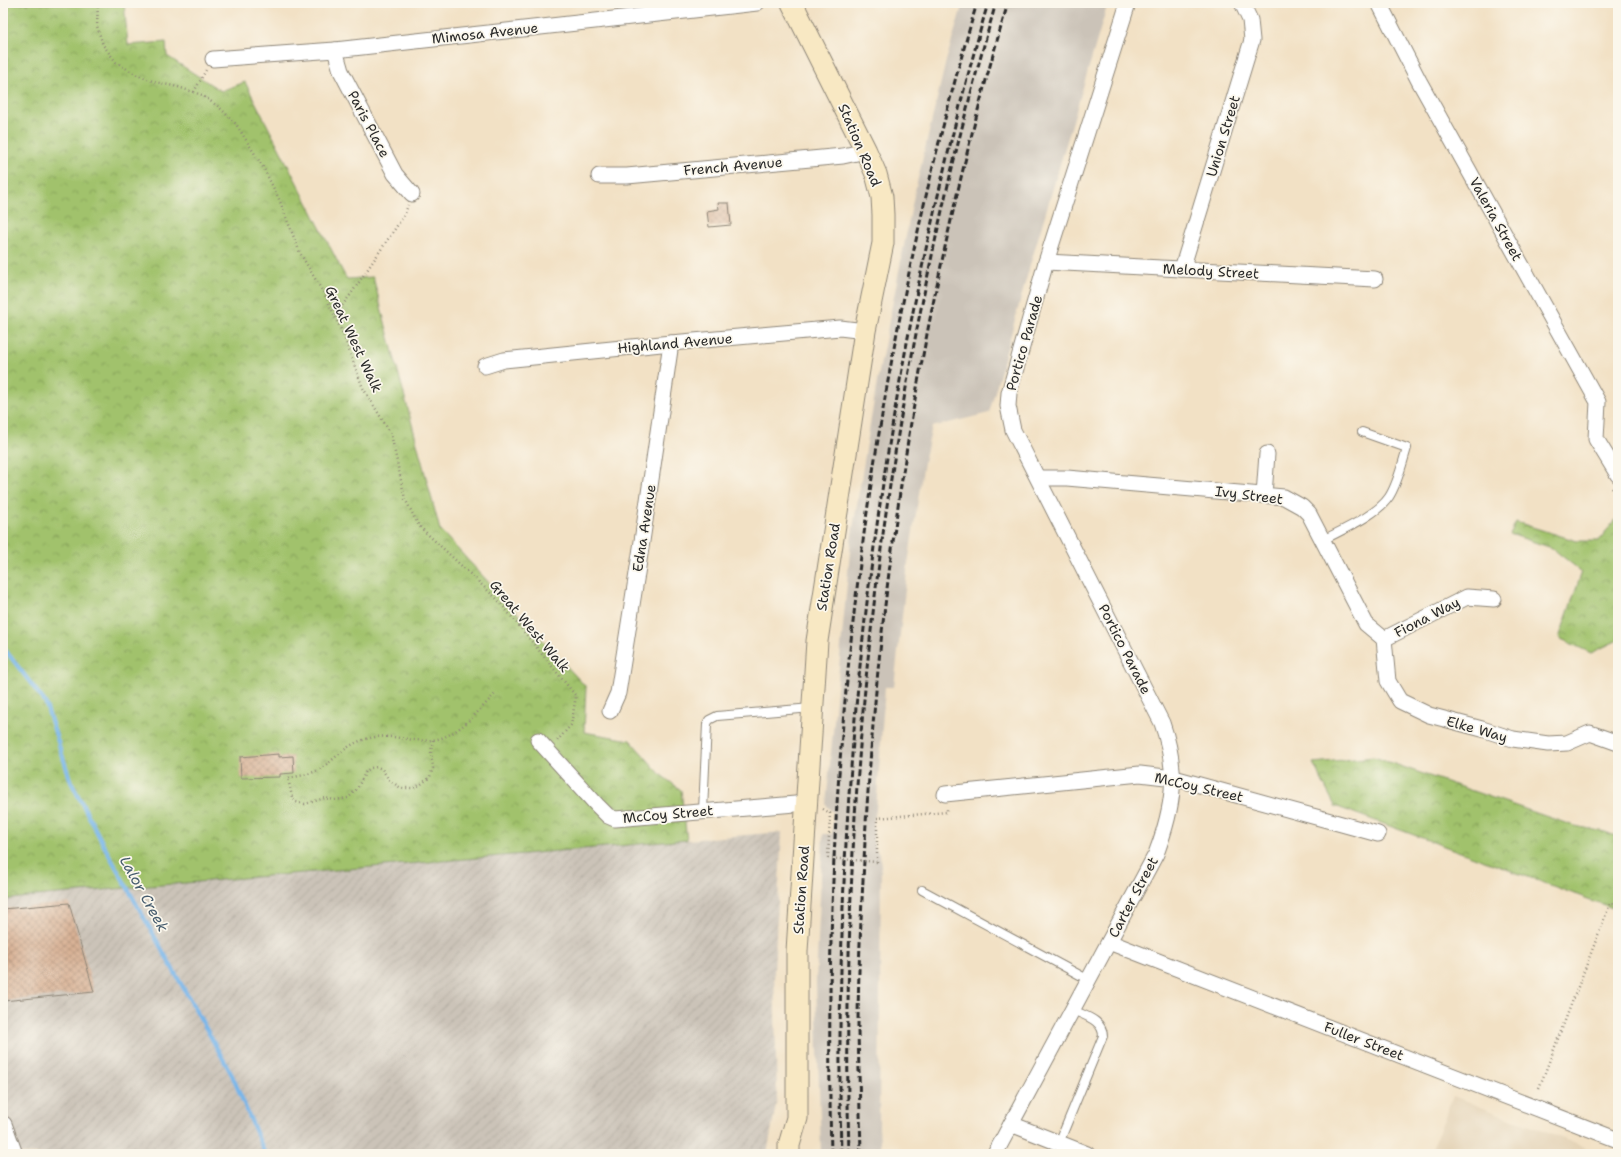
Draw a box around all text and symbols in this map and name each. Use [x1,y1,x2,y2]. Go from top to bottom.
street label: Mimosa Avenue [431,18,539,48]
street label: Paris Place [344,87,394,161]
street label: Union Street [1202,93,1244,179]
street label: Station Road [834,101,886,189]
street label: French Avenue [683,153,783,179]
street label: Valeria Street [1466,174,1526,264]
street label: Melody Street [1162,259,1260,283]
street label: Great West Walk [321,283,387,395]
street label: Portico Parade [1002,293,1046,393]
street label: Highland Avenue [617,329,733,357]
street label: Ivy Street [1214,482,1284,508]
street label: Edna Avenue [628,483,660,573]
street label: Station Road [812,522,844,612]
street label: Great West Walk [486,576,574,676]
street label: Fiona Way [1391,593,1463,641]
street label: Portico Parade [1095,601,1155,697]
street label: Elke Way [1444,712,1510,746]
street label: McCoy Street [1153,768,1245,806]
street label: McCoy Street [622,801,714,827]
street label: Station Road [789,845,813,935]
water label: Lalor Creek [115,853,173,936]
street label: Carter Street [1104,853,1162,941]
street label: Fuller Street [1322,1018,1406,1064]

